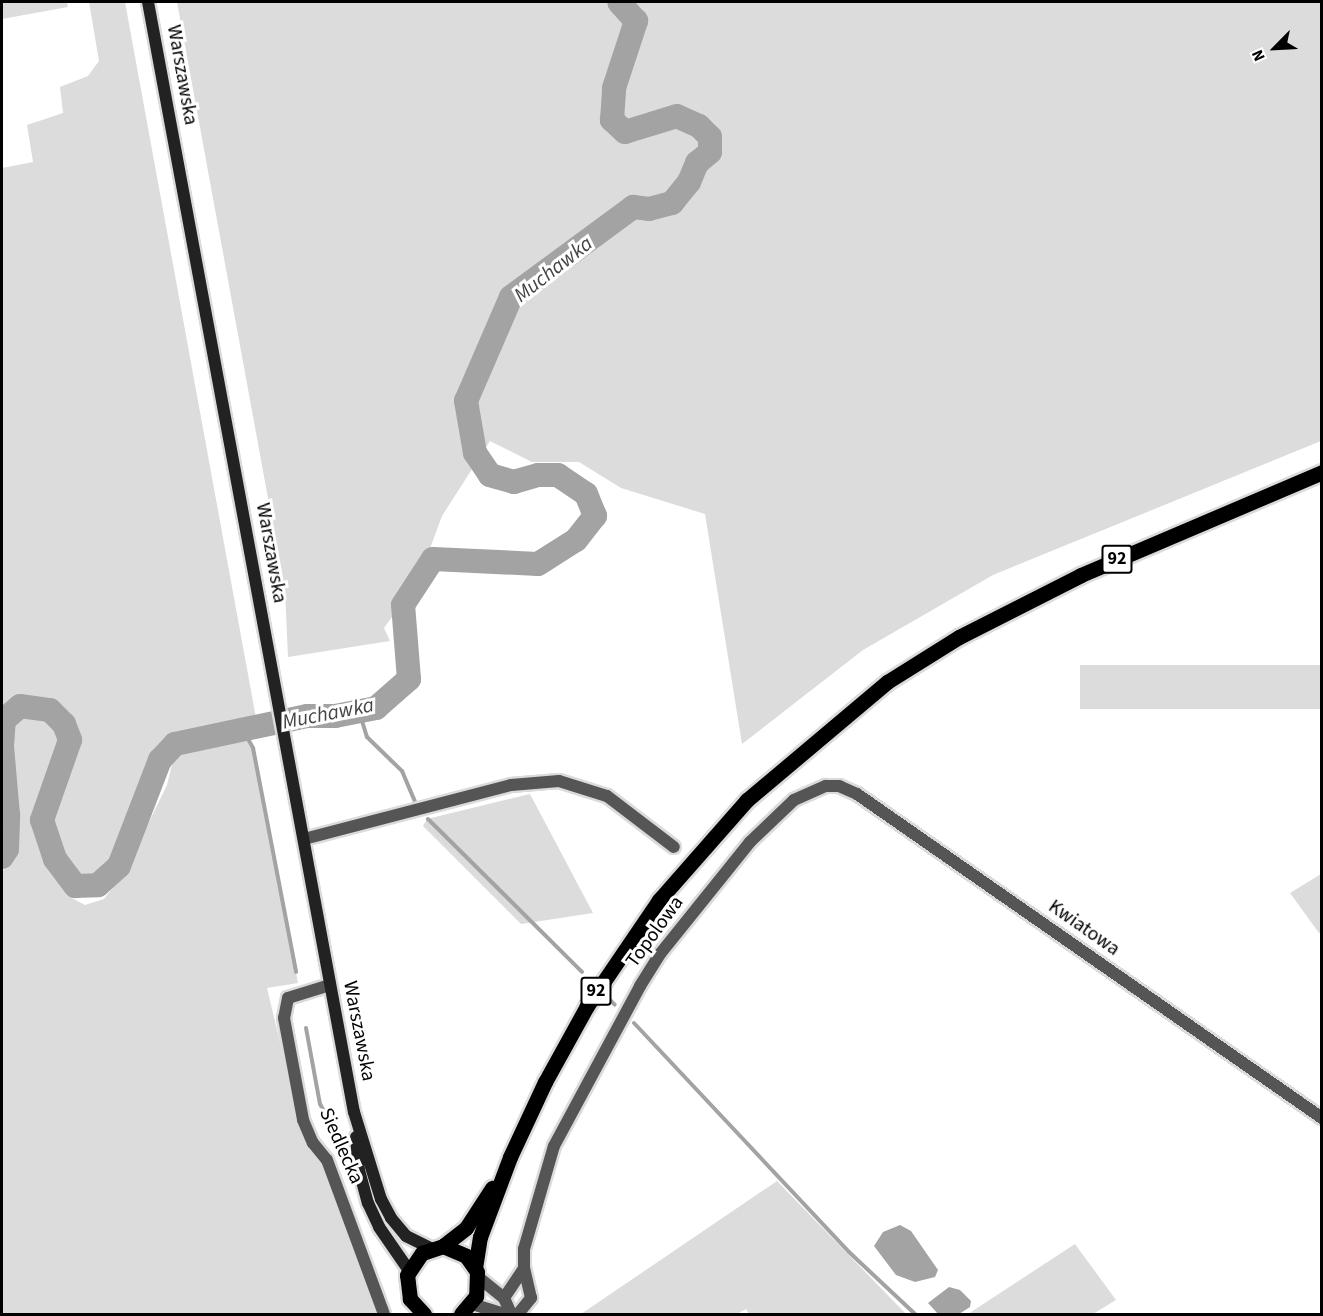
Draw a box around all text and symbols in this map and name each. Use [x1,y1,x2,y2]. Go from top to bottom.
north arrow [1245,18,1305,78]
street label: Warszawska [161,23,203,127]
text: N [1246,46,1271,65]
water label: Muchawka [509,230,597,308]
street label: Warszawska [250,501,292,605]
road number: 92 [1100,544,1134,574]
water label: Muchawka [280,692,376,734]
street label: Topolowa [621,892,689,972]
street label: Kwiatowa [1044,895,1124,961]
road number: 92 [580,976,612,1006]
street label: Warszawska [338,979,380,1083]
street label: Siedlecka [314,1104,368,1188]

